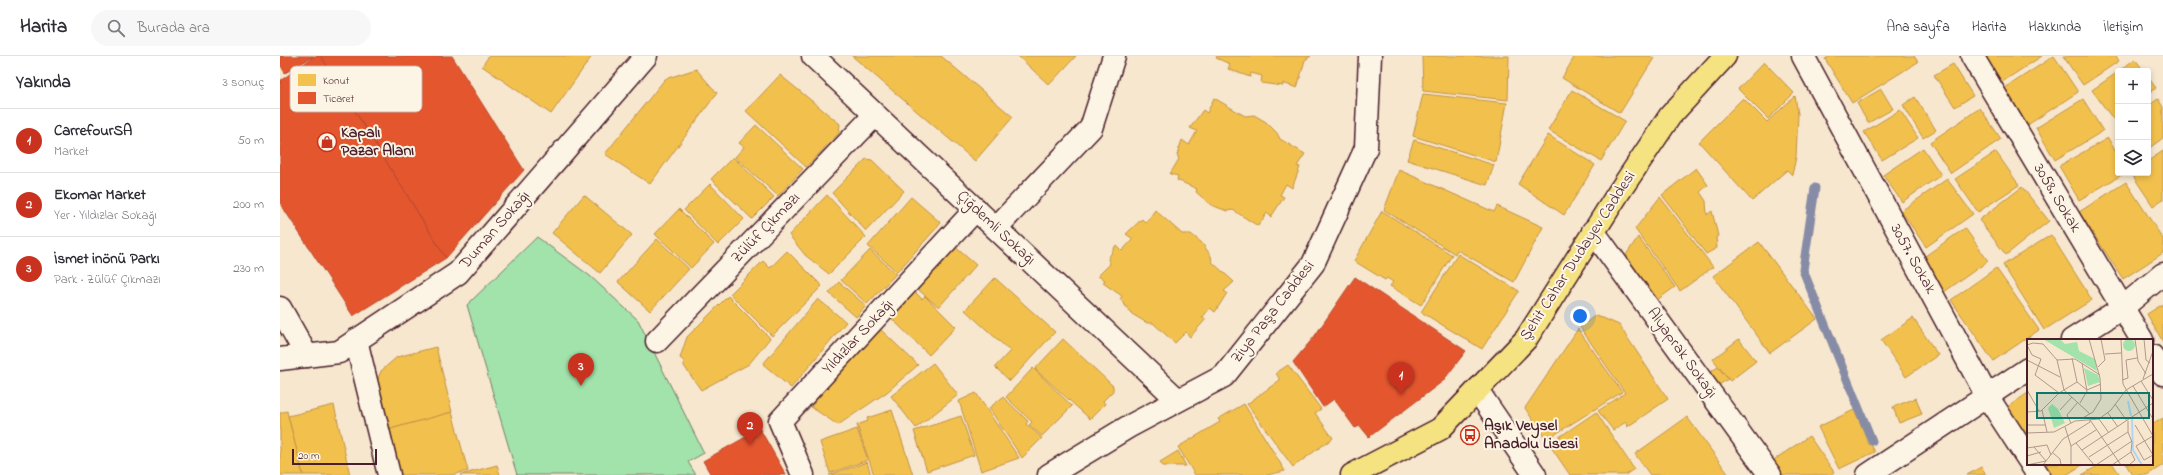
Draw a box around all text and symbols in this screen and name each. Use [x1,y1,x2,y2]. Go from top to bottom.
search box [91,10,371,46]
text: Harita [20,14,67,41]
icon: search [105,17,127,39]
text: Burada ara [137,17,210,39]
text: Ana sayfa [1887,17,1950,38]
text: Harita [1972,17,2007,38]
text: Hakkında [2029,17,2081,38]
text: İletişim [2103,17,2143,38]
legend [290,66,422,112]
map controls [2115,68,2151,176]
button: + [2115,68,2151,104]
text: Yakında [16,70,71,95]
text: 3 sonuç [222,73,264,92]
text: Konut [323,73,350,89]
text: Ticaret [323,91,354,107]
button: − [2115,104,2151,140]
text: CarrefourSA [54,120,132,142]
place label: Kapalı Pazar Alanı [341,121,414,163]
text: 1 [27,131,31,150]
text: 50 m [238,131,264,150]
shop icon: Kapalı Pazar Alanı [316,131,338,153]
button: layers [2115,140,2151,176]
text: Market [54,142,89,161]
street label: 3058. Sokak [2027,159,2088,238]
street label: Şehit Cahar Dudayev Caddesi [1514,166,1642,346]
text: Ekomar Market [54,184,146,206]
street label: Duman Sokağı [453,185,536,275]
street label: Çiğdemli Sokağı [951,185,1041,271]
street label: Zülüf Çıkmazı [726,187,806,269]
text: 2 [26,195,32,214]
text: 200 m [233,195,264,214]
text: Yer · Yıldızlar Sokağı [54,206,157,225]
street label: 3057. Sokak [1884,219,1943,299]
text: İsmet inönü Parkı [54,248,160,270]
street label: Ziya Paşa Caddesi [1225,255,1321,369]
text: 3 [26,259,32,278]
text: 230 m [233,259,264,278]
text: Park · Zülüf Çıkmazı [54,270,160,289]
street label: Yıldızlar Sokağı [817,294,899,380]
street label: Alyaprak Sokağı [1641,303,1723,404]
your location [1570,306,1590,326]
inset map [2027,339,2153,465]
pin: 3 [568,353,594,386]
pin: 1 [1388,362,1414,395]
pin: 2 [737,412,763,445]
place label: Aşık Veysel Anadolu Lisesi [1484,414,1578,456]
bus stop icon: Aşık Veysel Anadolu Lisesi [1459,424,1481,446]
scale bar [292,447,377,466]
text: 20 m [298,448,320,464]

